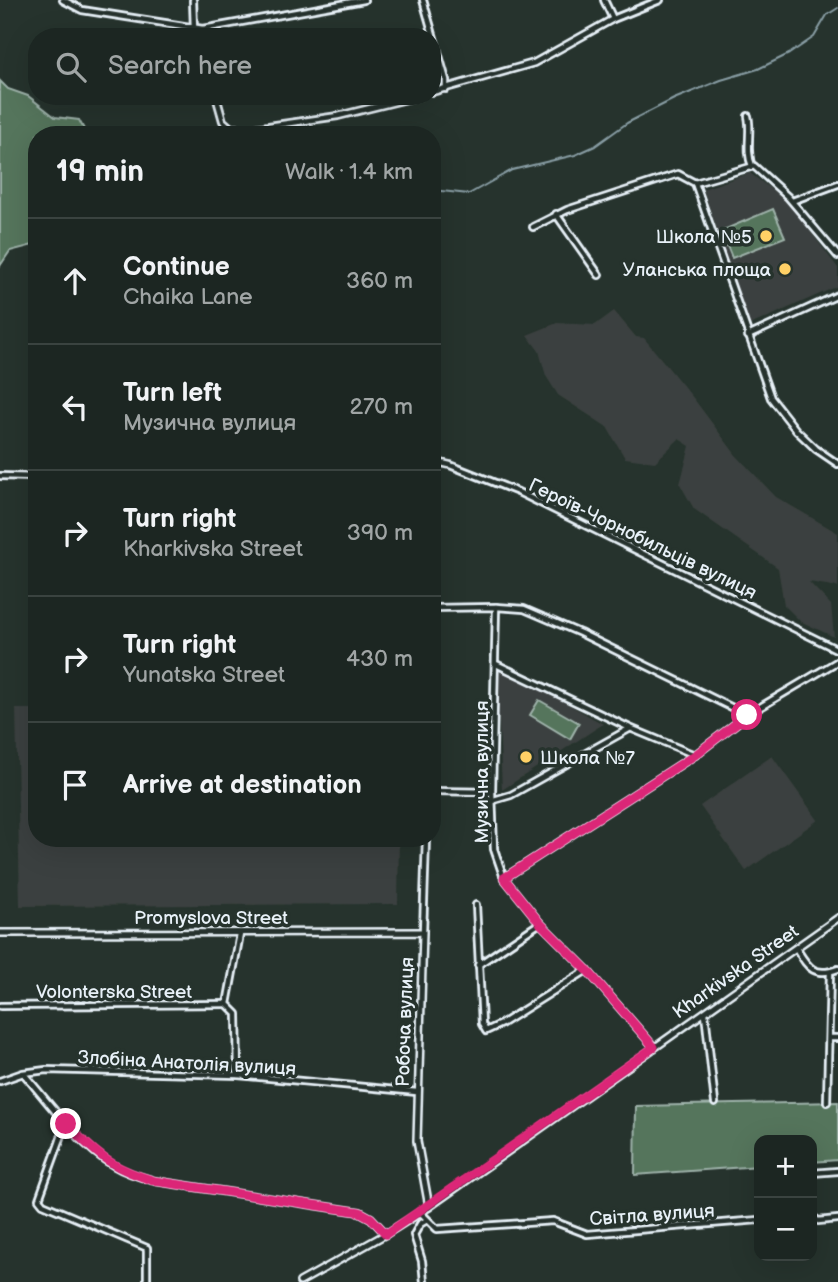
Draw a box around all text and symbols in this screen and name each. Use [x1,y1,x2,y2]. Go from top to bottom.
search box [28,28,441,105]
icon: search [52,48,90,86]
text: Search here [108,51,252,82]
text: 19 min [56,154,144,190]
text: Walk · 1.4 km [285,158,413,186]
place label: Школа №5 [656,226,752,249]
marker: Школа №5 [758,228,774,244]
text: Continue [123,252,230,283]
place label: Уланська площа [622,259,771,282]
marker: Уланська площа [777,261,793,277]
icon: ahead [56,262,94,300]
text: 360 m [346,267,413,295]
text: Chaika Lane [123,283,253,311]
text: Turn left [123,378,222,409]
icon: left [56,388,94,426]
text: 270 m [349,393,413,421]
text: Музична вулиця [123,409,296,437]
street label: Героїв-Чорнобильців вулиця [524,474,760,605]
text: Turn right [123,504,236,535]
icon: right [56,514,94,552]
text: 390 m [347,519,413,547]
text: Kharkivska Street [123,535,303,563]
text: Turn right [123,630,236,661]
icon: right [56,640,94,678]
text: 430 m [346,645,413,673]
text: Yunatska Street [123,661,285,689]
route start [731,699,762,730]
street label: Музична вулиця [471,700,494,844]
place label: Школа №7 [540,747,635,770]
marker: Школа №7 [518,749,534,765]
icon: arrive [56,766,94,804]
text: Arrive at destination [123,770,362,801]
street label: Promyslova Street [134,907,288,930]
street label: Kharkivska Street [668,920,803,1024]
street label: Робоча вулиця [392,957,419,1088]
street label: Volonterska Street [36,981,192,1004]
street label: Злобіна Анатолія вулиця [77,1046,297,1081]
route end [50,1108,81,1139]
map controls [754,1135,817,1261]
button: + [754,1135,817,1198]
button: − [754,1198,817,1261]
street label: Світла вулиця [589,1200,715,1231]

